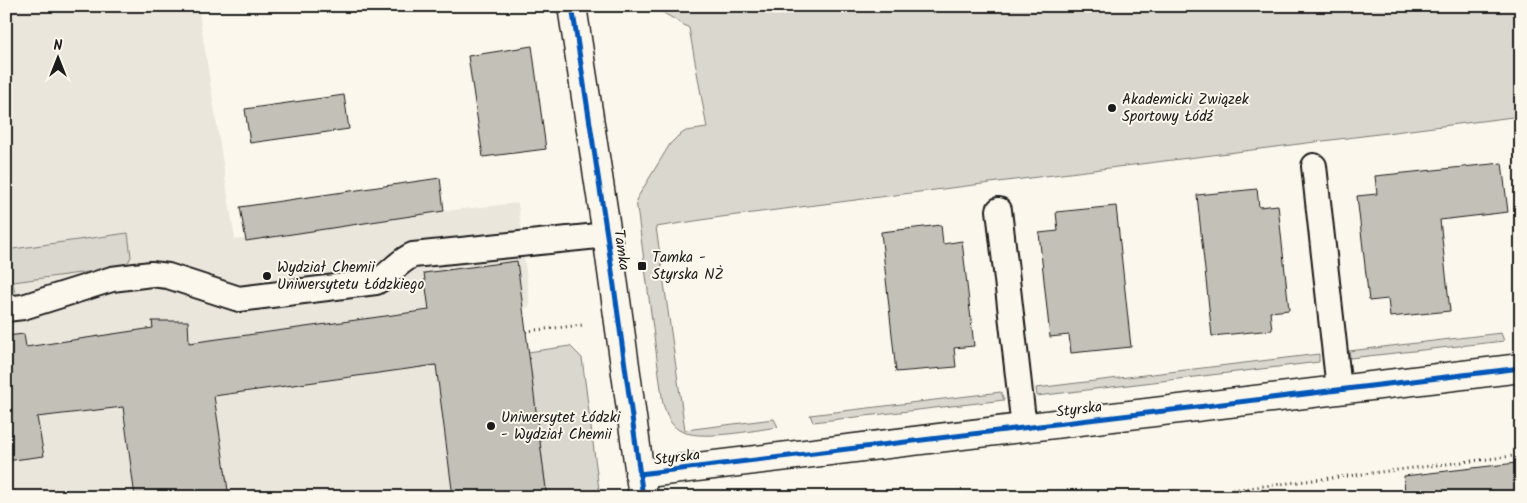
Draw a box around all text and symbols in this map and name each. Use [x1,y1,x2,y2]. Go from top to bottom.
north arrow [32,32,82,82]
text: N [54,35,63,57]
place label: Akademicki Związek Sportowy Łódź [1122,88,1250,129]
marker: Akademicki Związek Sportowy Łódź [1106,102,1118,114]
street label: Tamka [606,228,636,272]
place label: Tamka - Styrska NŻ [652,246,724,287]
place label: Wydział Chemii Uniwersytetu Łódzkiego [277,256,424,297]
marker: Tamka - Styrska NŻ [636,260,648,272]
marker: Wydział Chemii Uniwersytetu Łódzkiego [261,270,273,282]
street label: Styrska [1055,395,1104,425]
place label: Uniwersytet Łódzki - Wydział Chemii [501,406,622,447]
marker: Uniwersytet Łódzki - Wydział Chemii [485,420,497,432]
street label: Styrska [653,443,702,473]

